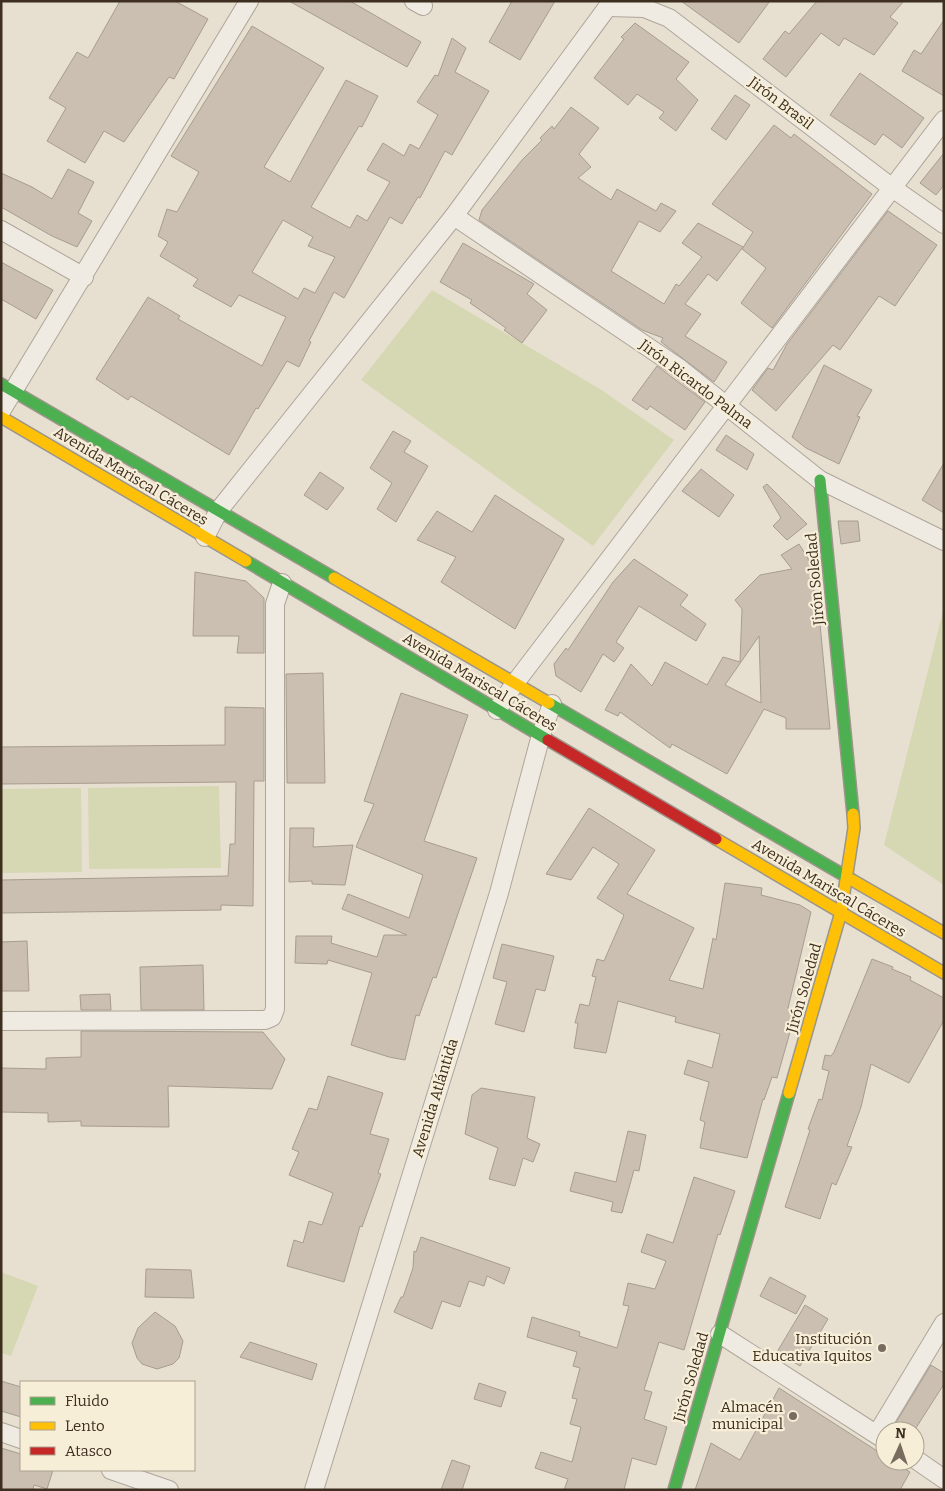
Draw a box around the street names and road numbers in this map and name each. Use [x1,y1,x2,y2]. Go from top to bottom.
street label: Jirón Brasil [744,72,817,133]
street label: Jirón Ricardo Palma [635,335,756,432]
street label: Avenida Mariscal Cáceres [51,423,211,529]
street label: Jirón Soledad [802,532,828,627]
street label: Avenida Mariscal Cáceres [400,629,560,735]
street label: Avenida Mariscal Cáceres [749,835,909,941]
street label: Jirón Soledad [782,941,825,1036]
street label: Avenida Atlántida [408,1036,462,1160]
street label: Jirón Soledad [669,1330,712,1425]

